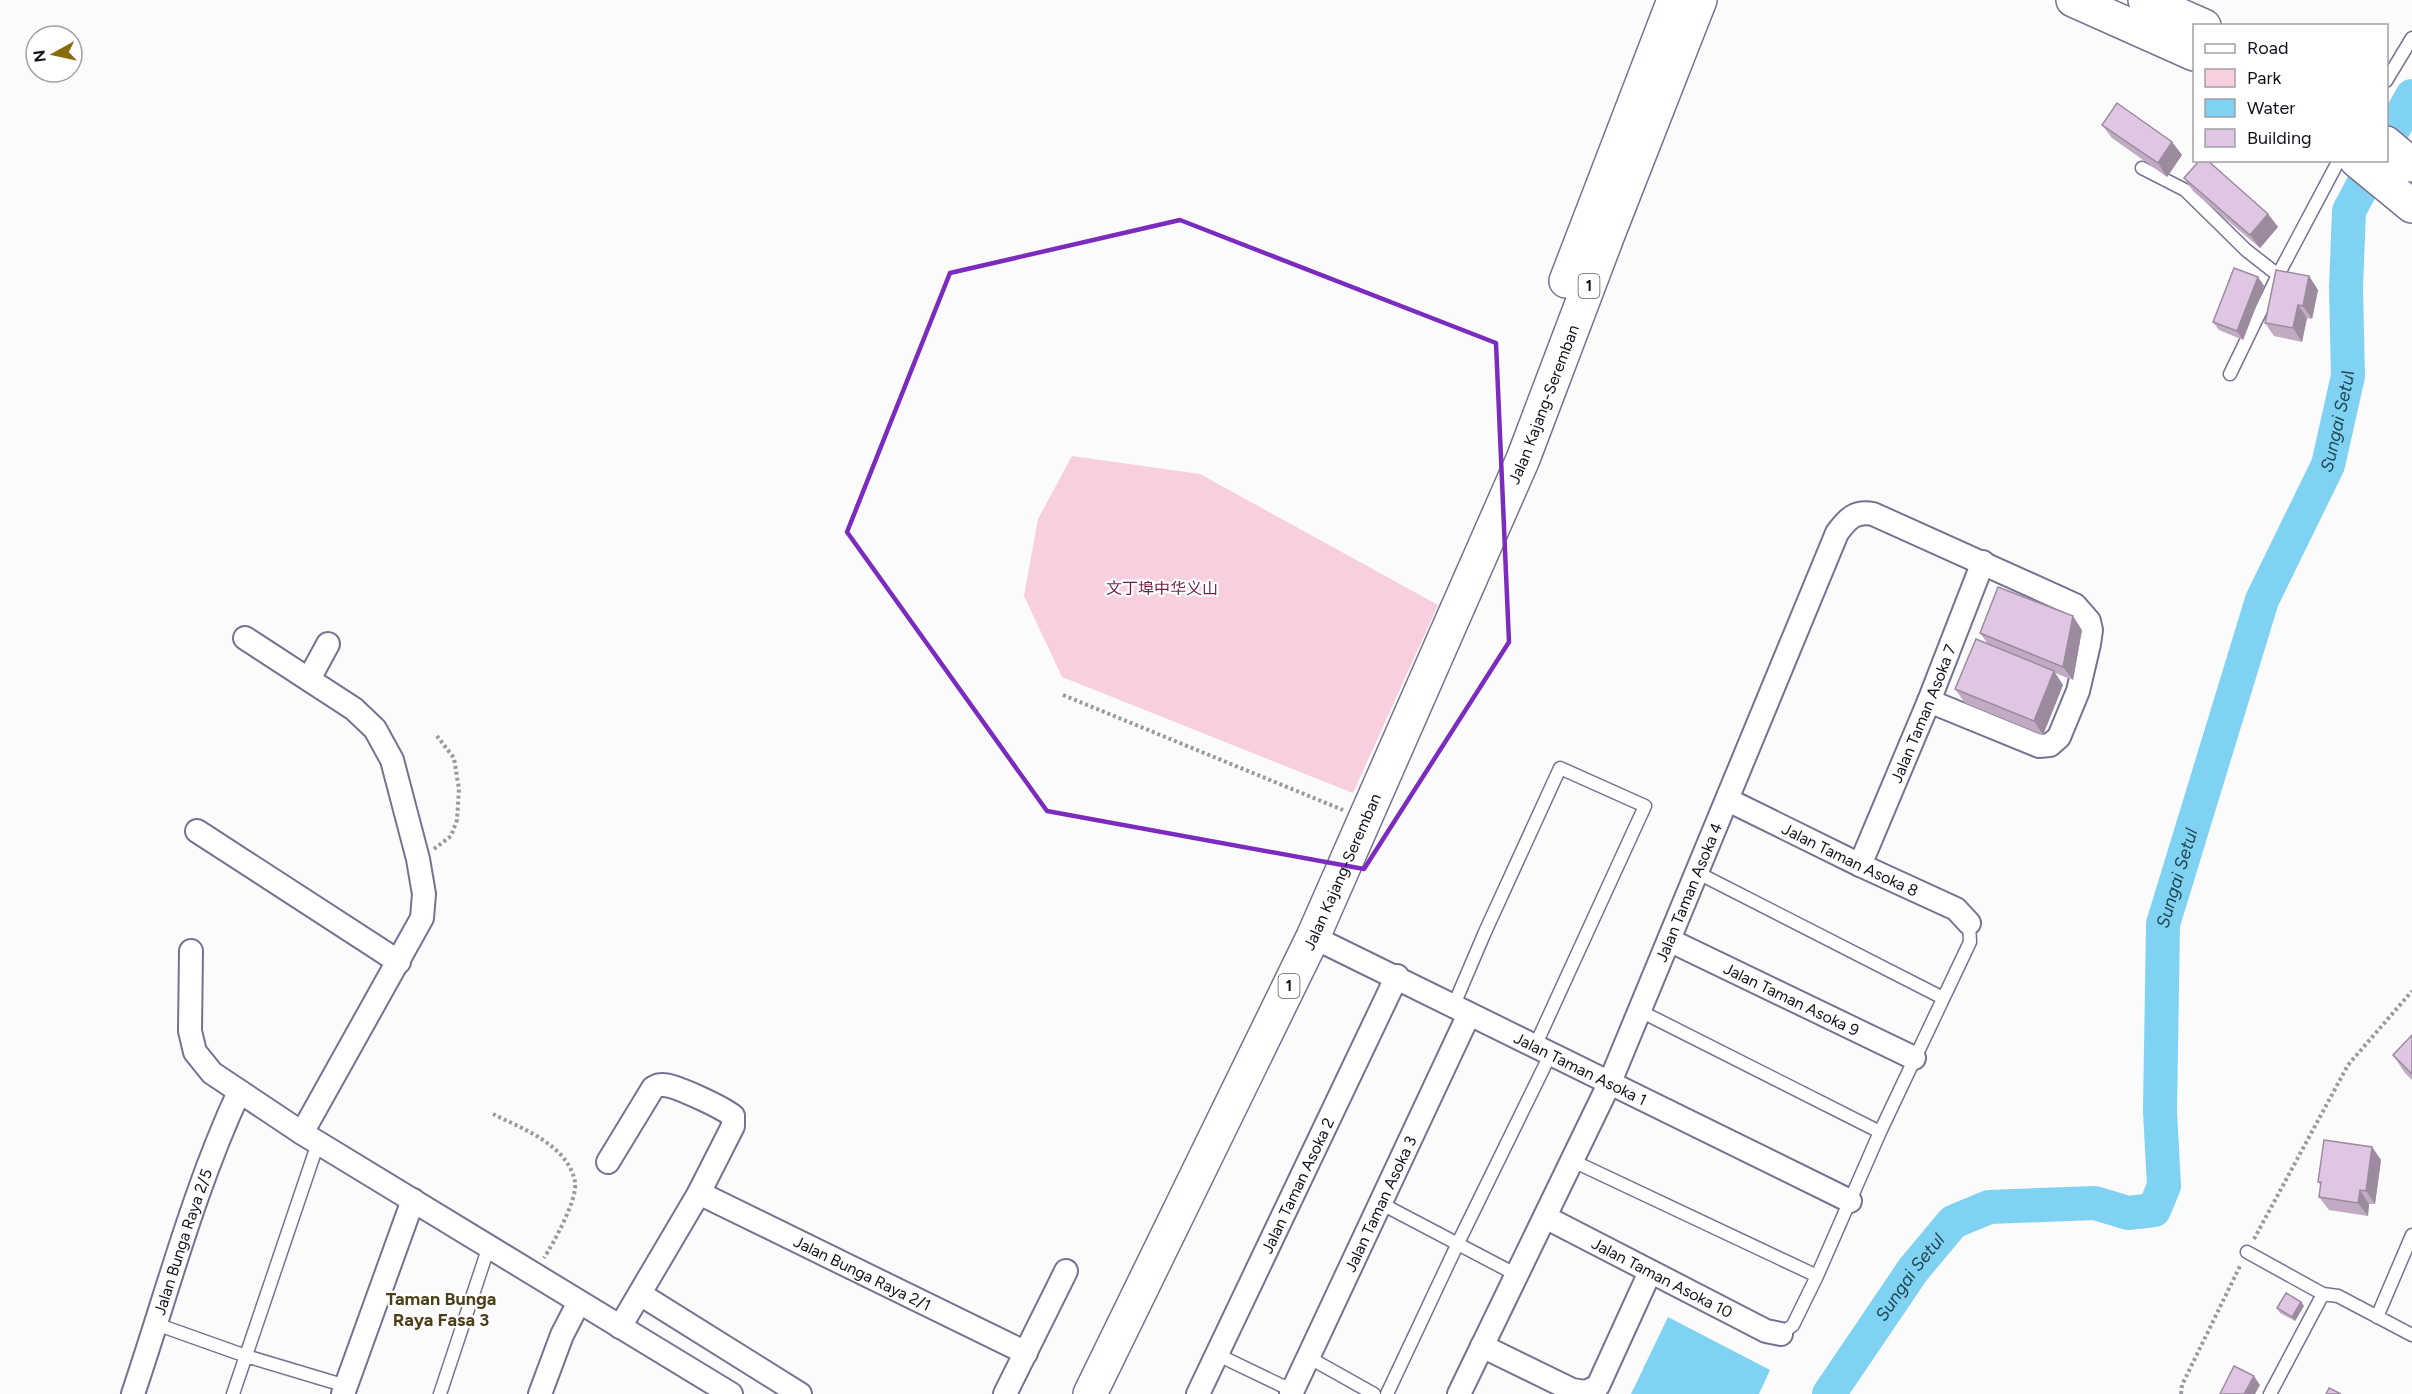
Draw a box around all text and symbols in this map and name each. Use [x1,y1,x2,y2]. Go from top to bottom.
north arrow [24,24,84,84]
legend [2193,24,2388,162]
text: Road [2247,37,2288,59]
text: N [29,49,50,63]
text: Park [2247,67,2282,89]
text: Water [2247,97,2295,119]
text: Building [2247,127,2312,149]
road number: 1 [1578,274,1600,298]
street label: Jalan Kajang-Seremban [1504,322,1583,487]
water label: Sungai Setul [2315,370,2359,476]
park label: 文丁埠中华义山 [1106,579,1218,598]
street label: Jalan Taman Asoka 7 [1886,641,1960,786]
street label: Jalan Kajang-Seremban [1299,790,1385,953]
street label: Jalan Taman Asoka 8 [1779,819,1922,900]
street label: Jalan Taman Asoka 4 [1651,820,1726,965]
water label: Sungai Setul [2151,825,2203,931]
street label: Jalan Taman Asoka 9 [1721,958,1862,1040]
road number: 1 [1278,974,1300,998]
street label: Jalan Taman Asoka 1 [1511,1028,1650,1109]
street label: Jalan Taman Asoka 2 [1257,1115,1338,1256]
street label: Jalan Taman Asoka 3 [1340,1133,1420,1275]
street label: Jalan Bunga Raya 2/5 [150,1166,216,1317]
water label: Sungai Setul [1871,1229,1950,1325]
street label: Jalan Bunga Raya 2/1 [791,1231,934,1315]
street label: Jalan Taman Asoka 10 [1589,1233,1736,1322]
district label: Taman Bunga Raya Fasa 3 [386,1288,496,1331]

